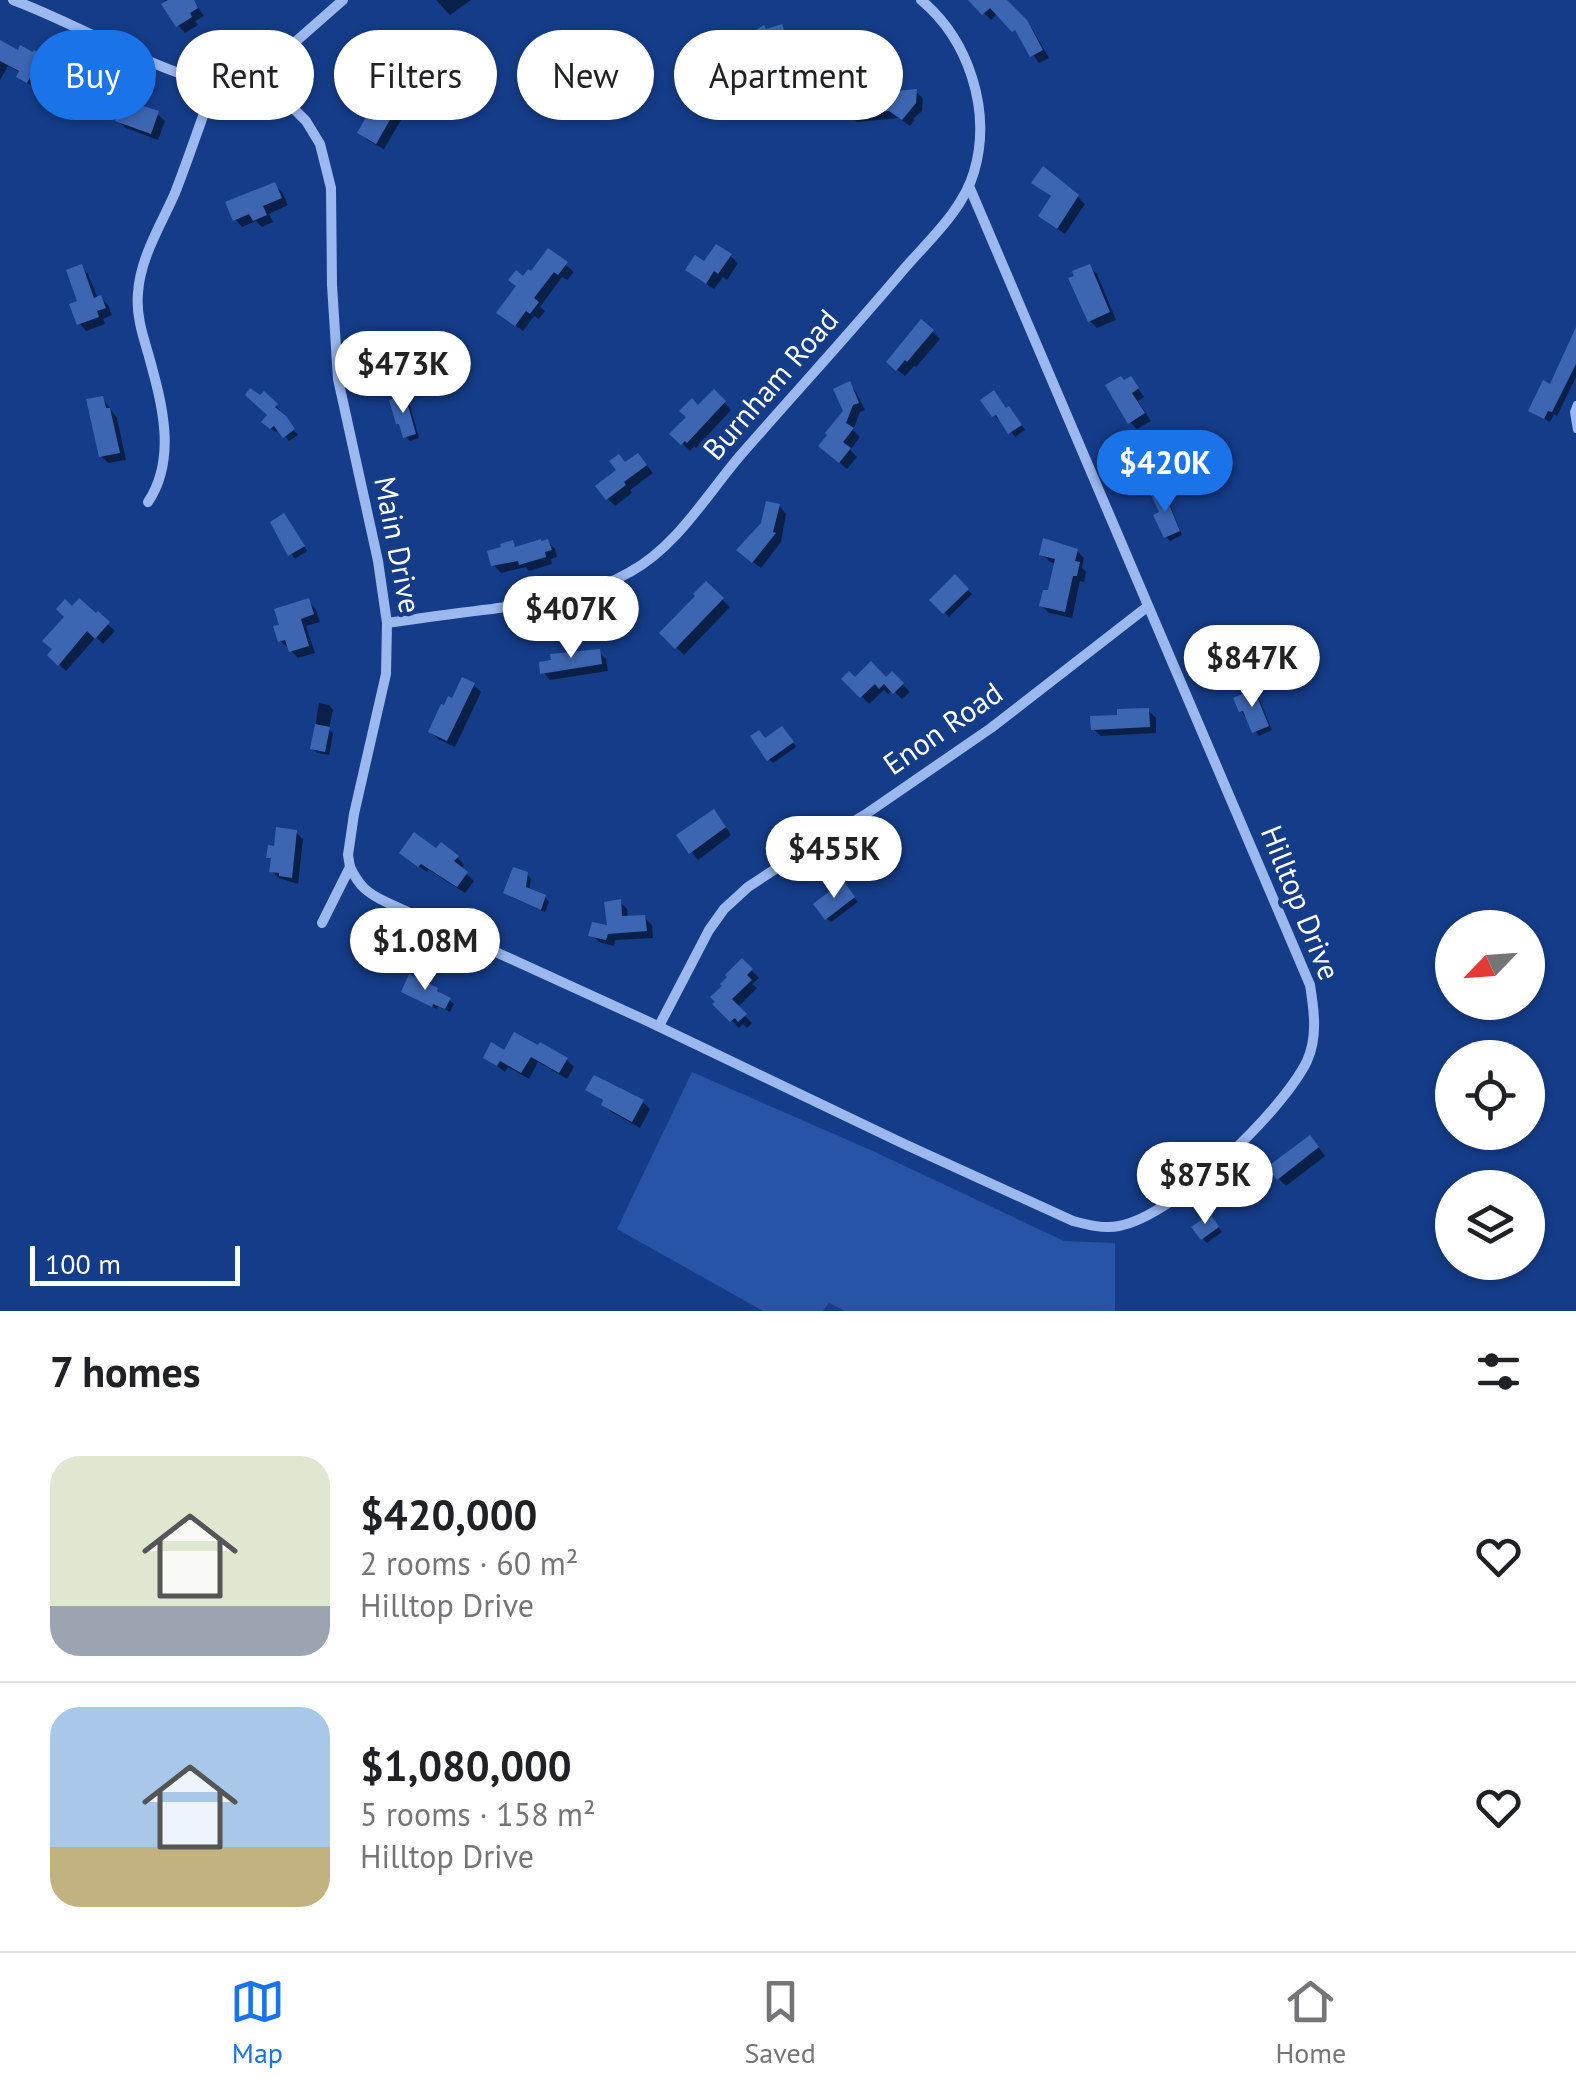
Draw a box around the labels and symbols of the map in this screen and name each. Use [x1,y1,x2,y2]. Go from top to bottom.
street label: Burnham Road [694,300,846,468]
pin: $473K [333,331,473,416]
pin: $420K [1095,430,1235,515]
street label: Main Drive [366,473,431,616]
pin: $407K [501,576,641,661]
pin: $847K [1182,625,1322,710]
street label: Enon Road [875,673,1009,783]
pin: $455K [764,816,904,901]
street label: Hilltop Drive [1253,820,1350,985]
pin: $1.08M [344,908,506,993]
north arrow [1435,910,1545,1020]
pin: $875K [1135,1142,1275,1227]
scale bar [30,1241,240,1286]

